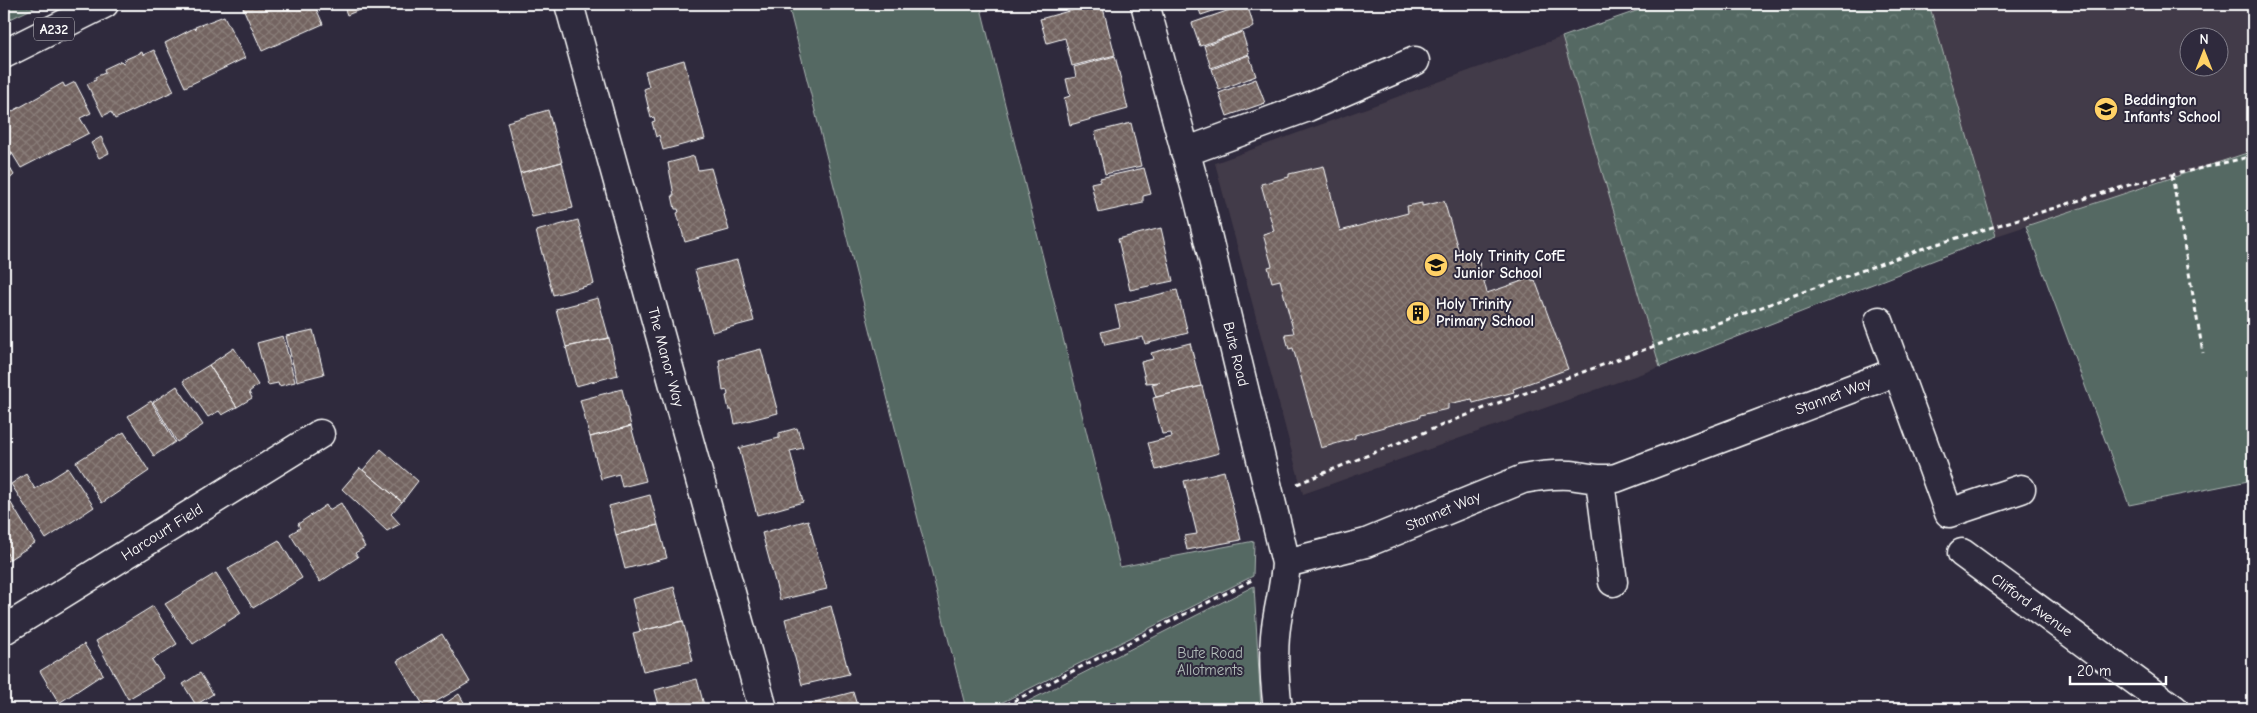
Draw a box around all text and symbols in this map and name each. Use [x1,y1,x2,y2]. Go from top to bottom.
road number: A232 [34,18,74,40]
north arrow [2180,28,2230,78]
text: N [2199,31,2209,48]
place label: Beddington Infants' School [2124,91,2220,126]
school or university icon: Beddington Infants' School [2093,96,2119,122]
place label: Holy Trinity CofE Junior School [1454,247,1565,282]
school or university icon: Holy Trinity CofE Junior School [1423,252,1449,278]
place label: Holy Trinity Primary School [1436,295,1534,330]
building icon: Holy Trinity Primary School [1405,300,1431,326]
street label: The Manor Way [644,305,688,409]
street label: Bute Road [1219,320,1253,388]
street label: Stannet Way [1793,373,1874,419]
street label: Stannet Way [1403,487,1483,535]
street label: Harcourt Field [118,500,206,564]
street label: Clifford Avenue [1988,569,2077,641]
park label: Bute Road Allotments [1177,644,1243,679]
scale bar [2070,653,2166,685]
text: 20 m [2077,662,2111,680]

